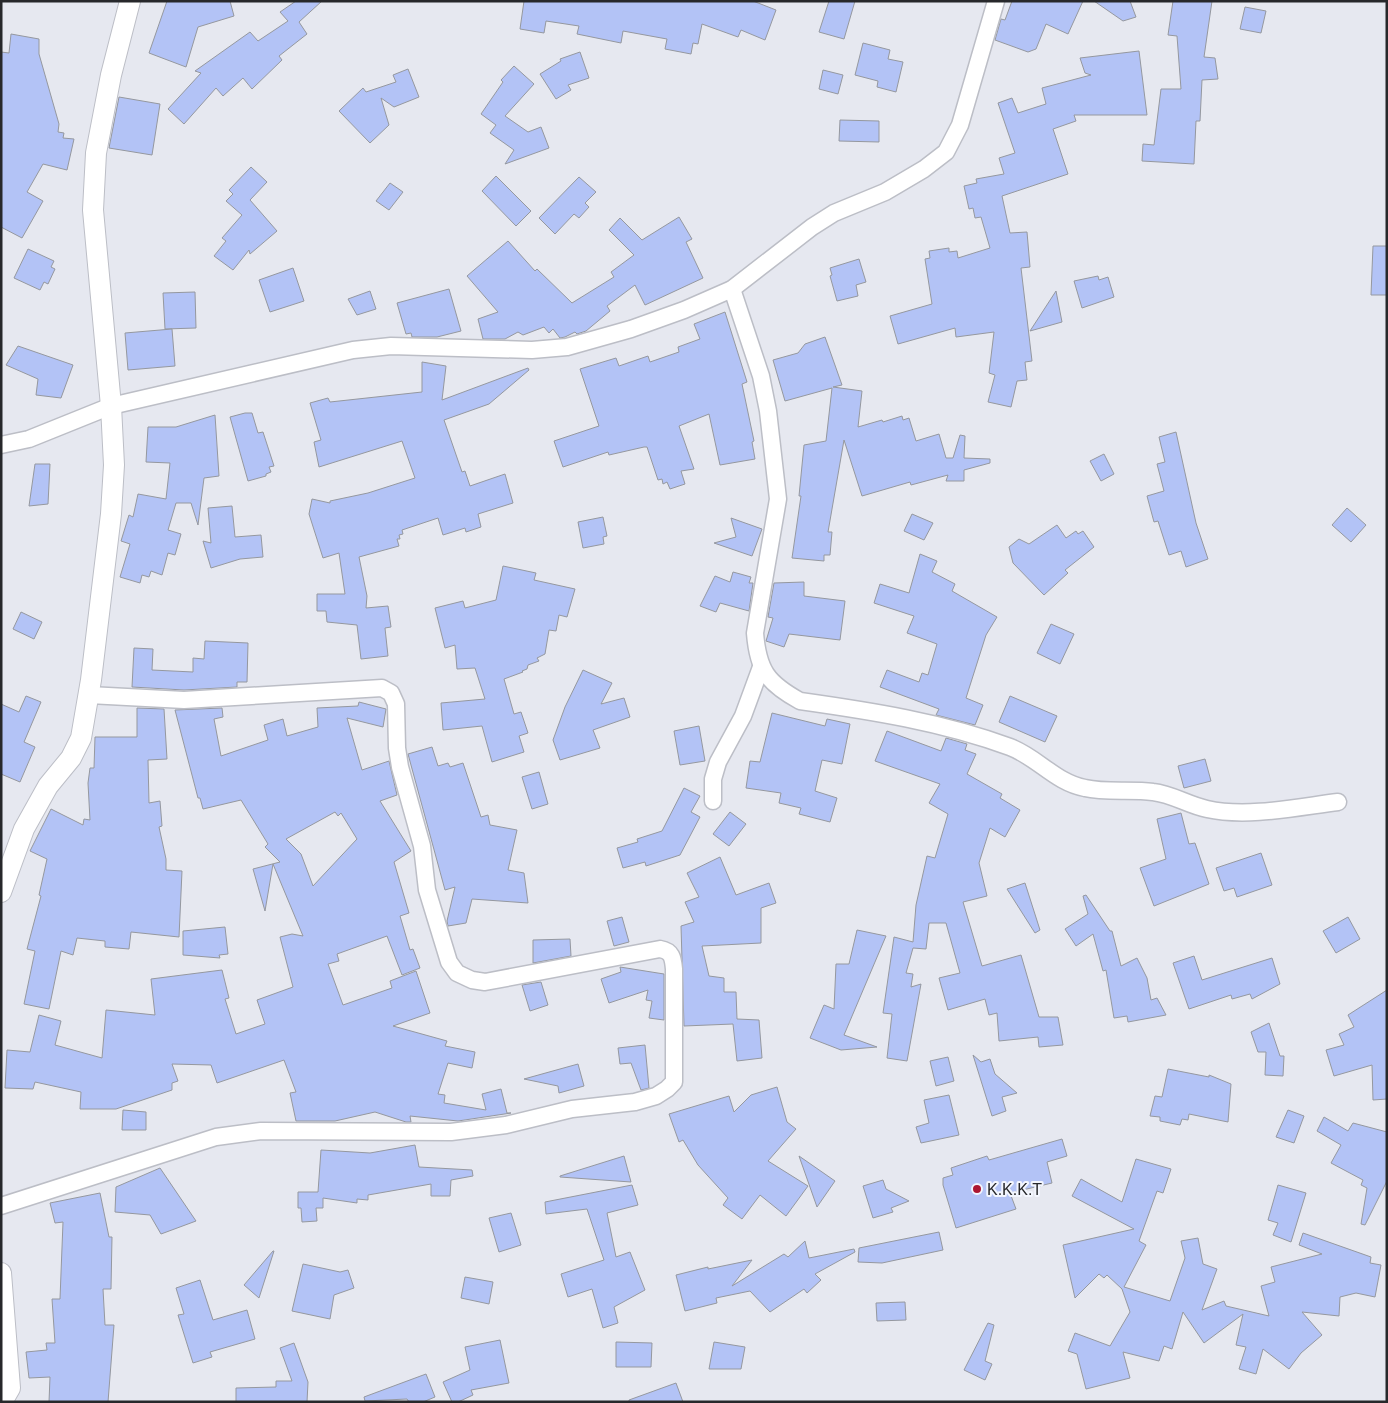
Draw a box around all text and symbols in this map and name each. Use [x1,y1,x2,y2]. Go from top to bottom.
place label: K.K.K.T [987,1181,1042,1198]
marker: K.K.K.T [971,1183,983,1195]

